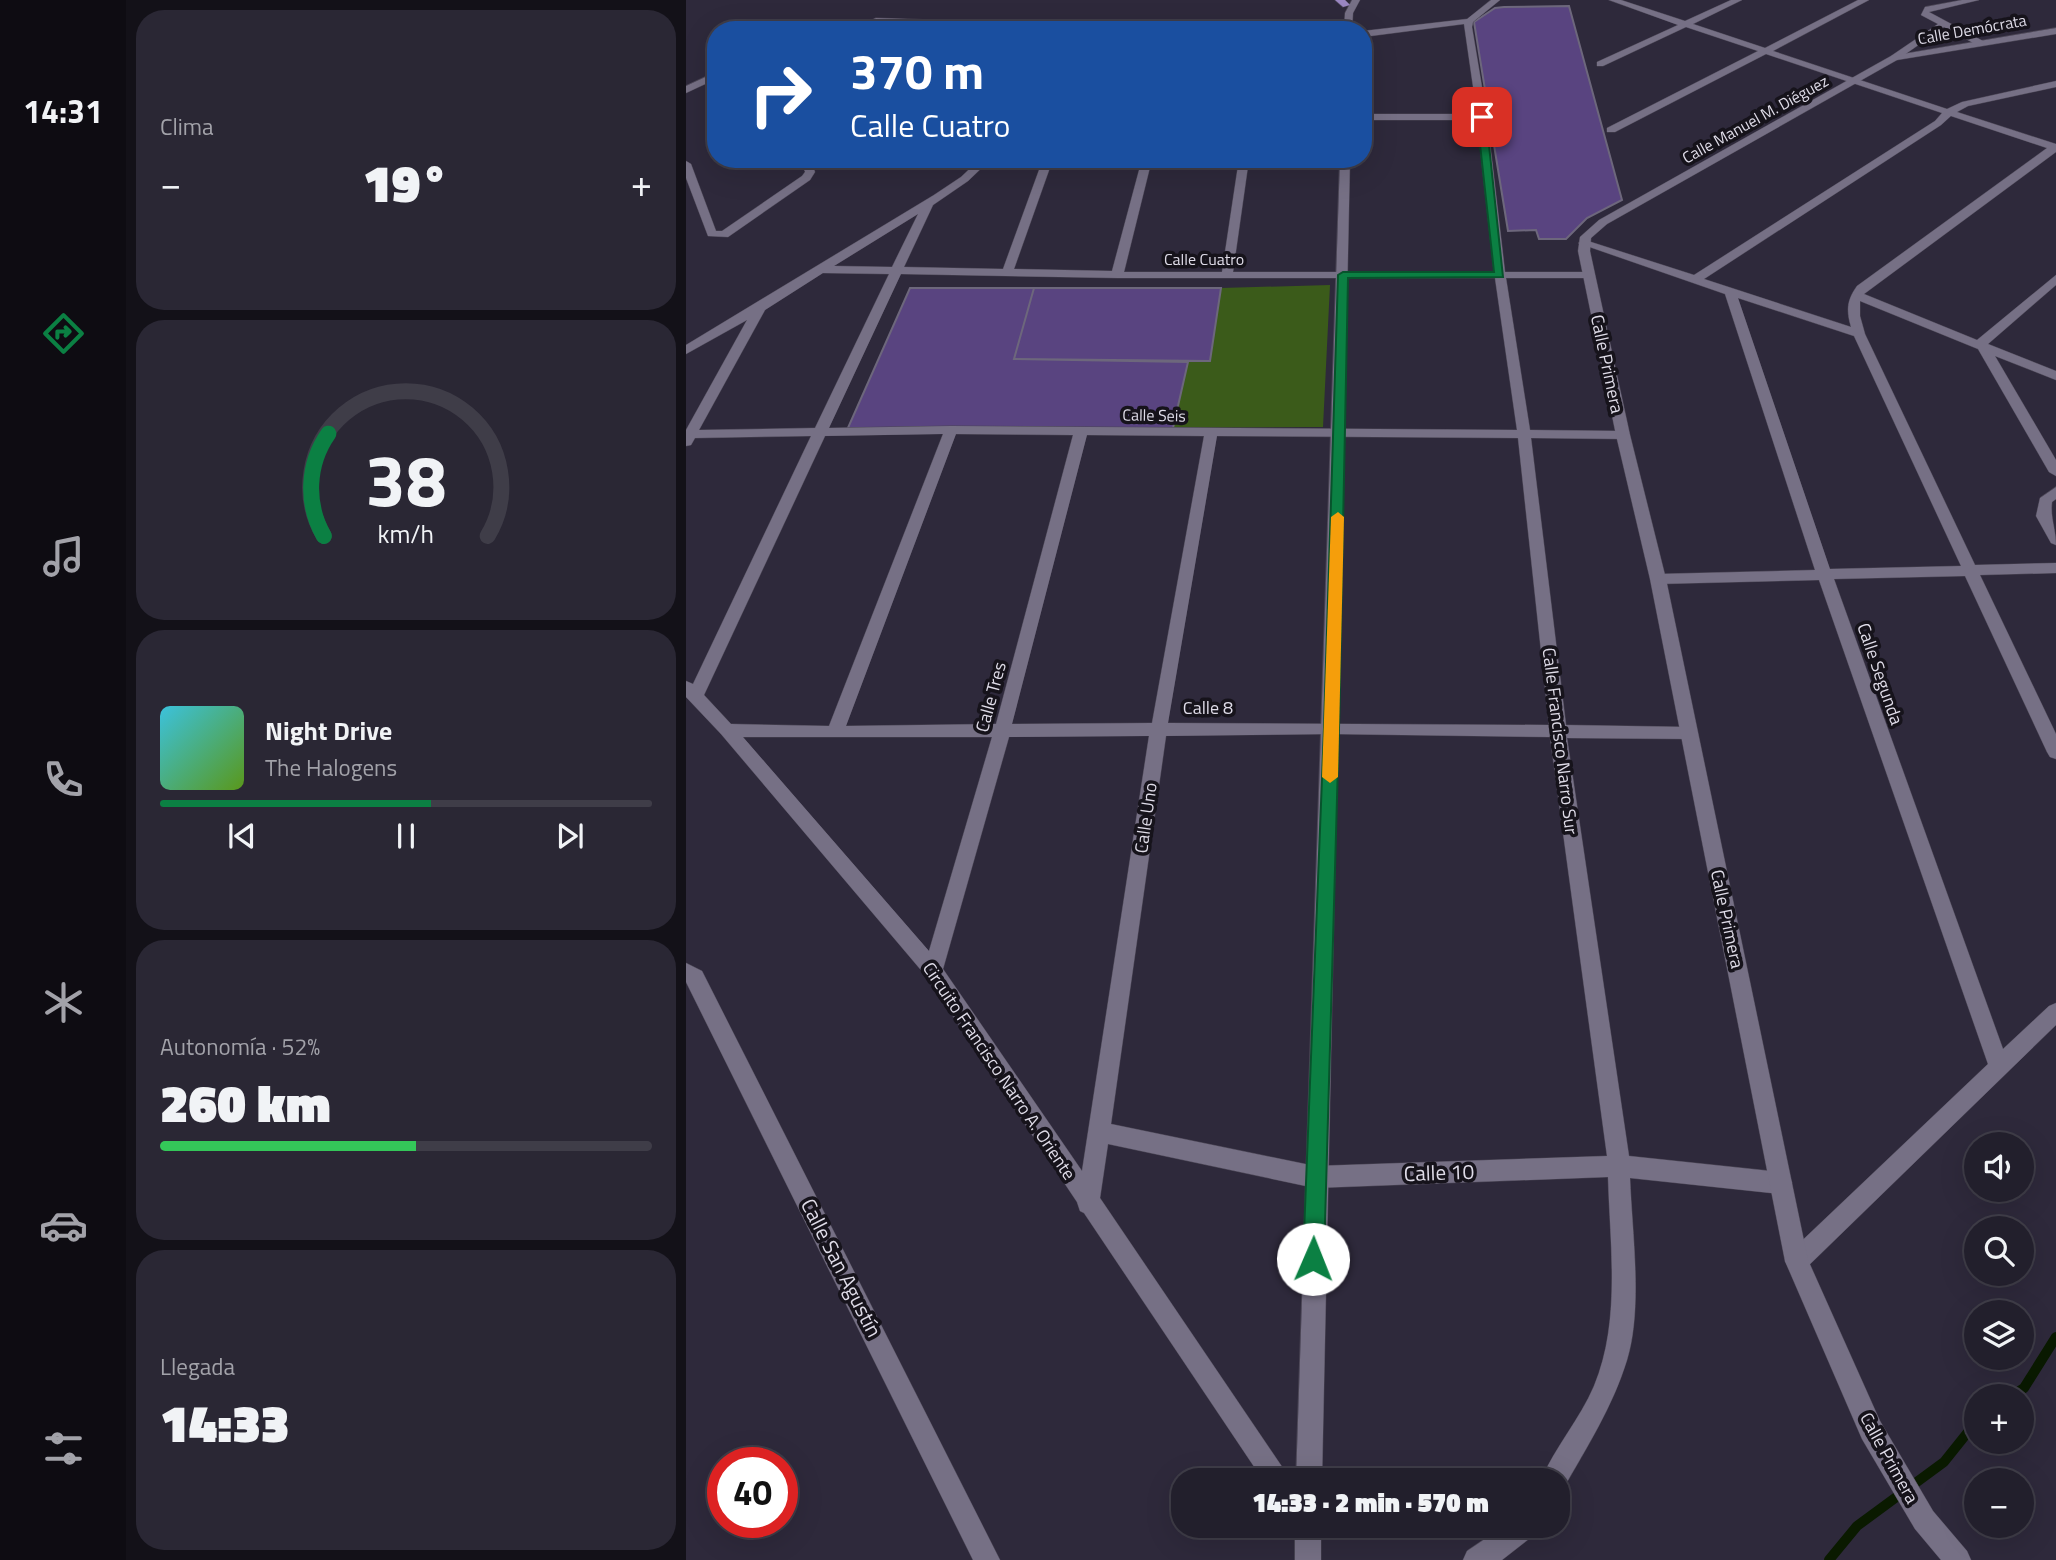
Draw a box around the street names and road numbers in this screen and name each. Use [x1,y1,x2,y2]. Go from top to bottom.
street label: Calle Demócrata [1916,8,2028,50]
street label: Calle Manuel M. Diéguez [1677,69,1833,169]
street label: Calle Cuatro [1164,247,1244,271]
street label: Calle Primera [1584,312,1631,416]
street label: Calle Seis [1122,402,1186,428]
street label: Calle Segunda [1850,619,1911,728]
street label: Calle Francisco Narro Sur [1536,646,1585,836]
street label: Calle Tres [968,659,1013,735]
street label: Calle 8 [1183,694,1233,721]
street label: Calle Uno [1127,781,1164,855]
street label: Calle Primera [1704,867,1751,971]
street label: Circuito Francisco Narro A. Oriente [916,956,1083,1185]
street label: Calle 10 [1403,1155,1475,1189]
street label: Calle San Agustín [793,1193,891,1343]
street label: Calle Primera [1853,1407,1926,1508]

